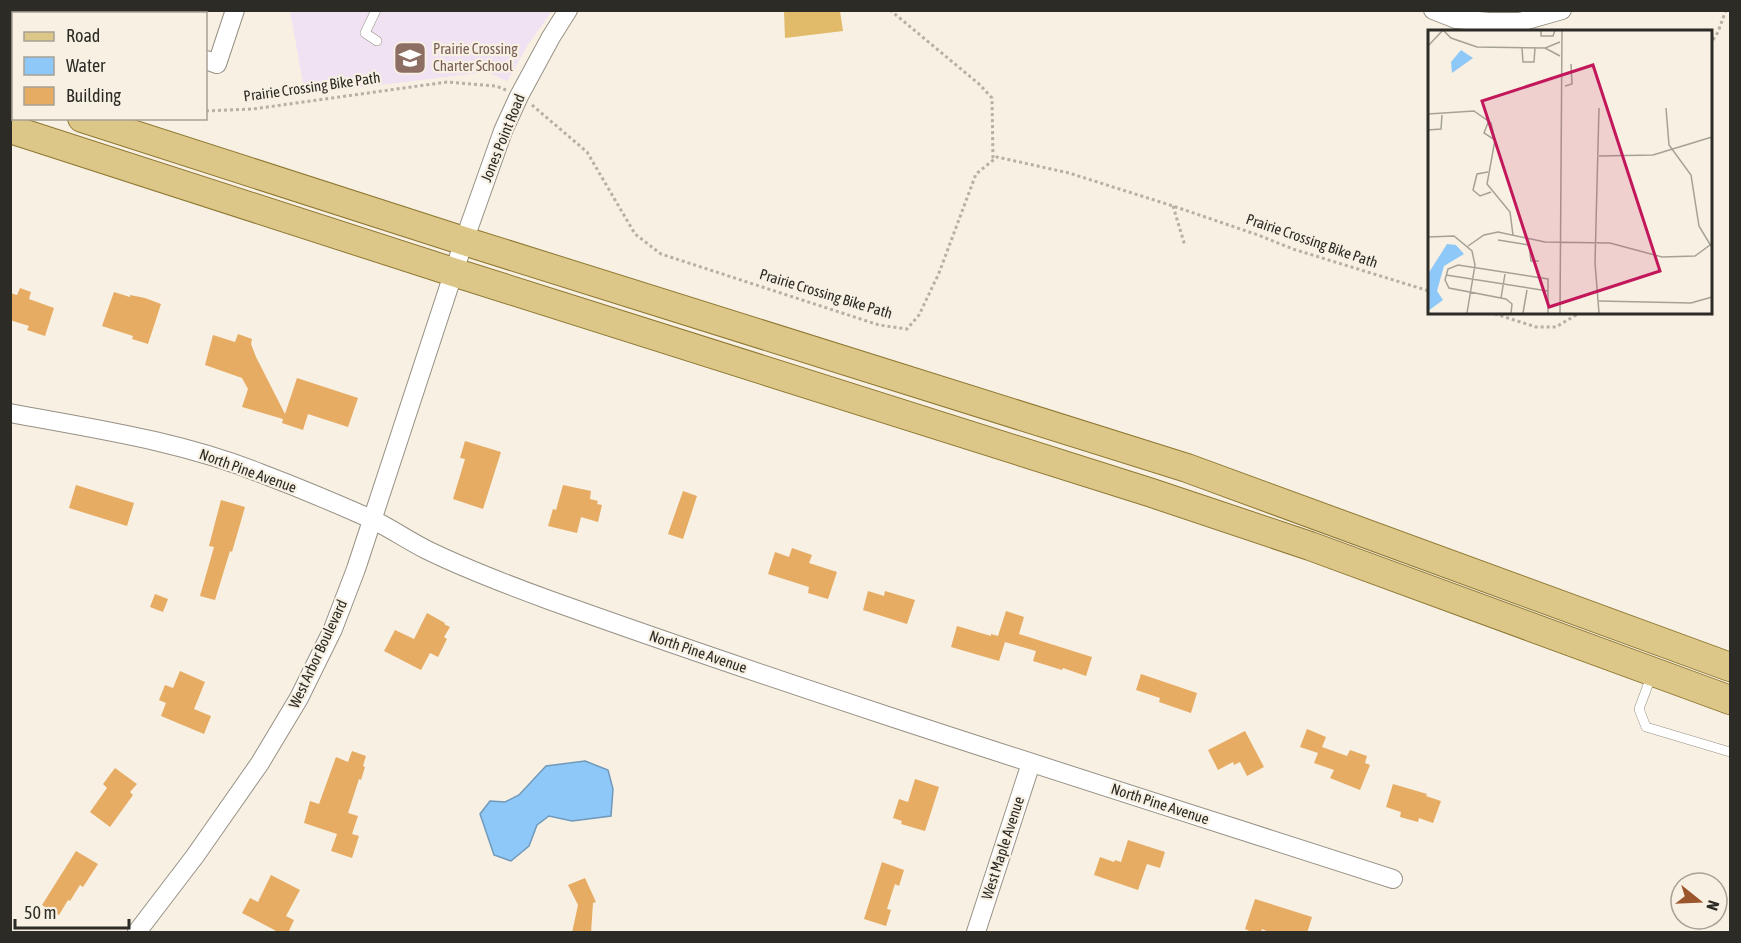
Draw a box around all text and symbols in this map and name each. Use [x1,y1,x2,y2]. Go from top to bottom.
legend [12,12,207,120]
text: Road [66,25,100,46]
inset map [1428,30,1711,314]
school or university icon: Prairie Crossing Charter School [392,40,428,76]
place label: Prairie Crossing Charter School [433,40,518,74]
text: Water [66,55,106,76]
street label: Prairie Crossing Bike Path [242,68,381,105]
text: Building [66,85,121,106]
street label: Jones Point Road [477,91,528,184]
street label: Prairie Crossing Bike Path [1244,210,1380,271]
street label: Prairie Crossing Bike Path [758,265,895,322]
street label: North Pine Avenue [197,445,299,496]
street label: West Arbor Boulevard [285,597,350,711]
street label: North Pine Avenue [647,627,749,676]
street label: North Pine Avenue [1109,780,1211,827]
street label: West Maple Avenue [978,794,1027,901]
north arrow [1669,871,1729,931]
scale bar [15,892,129,930]
text: N [1703,898,1723,913]
text: 50 m [24,902,56,923]

